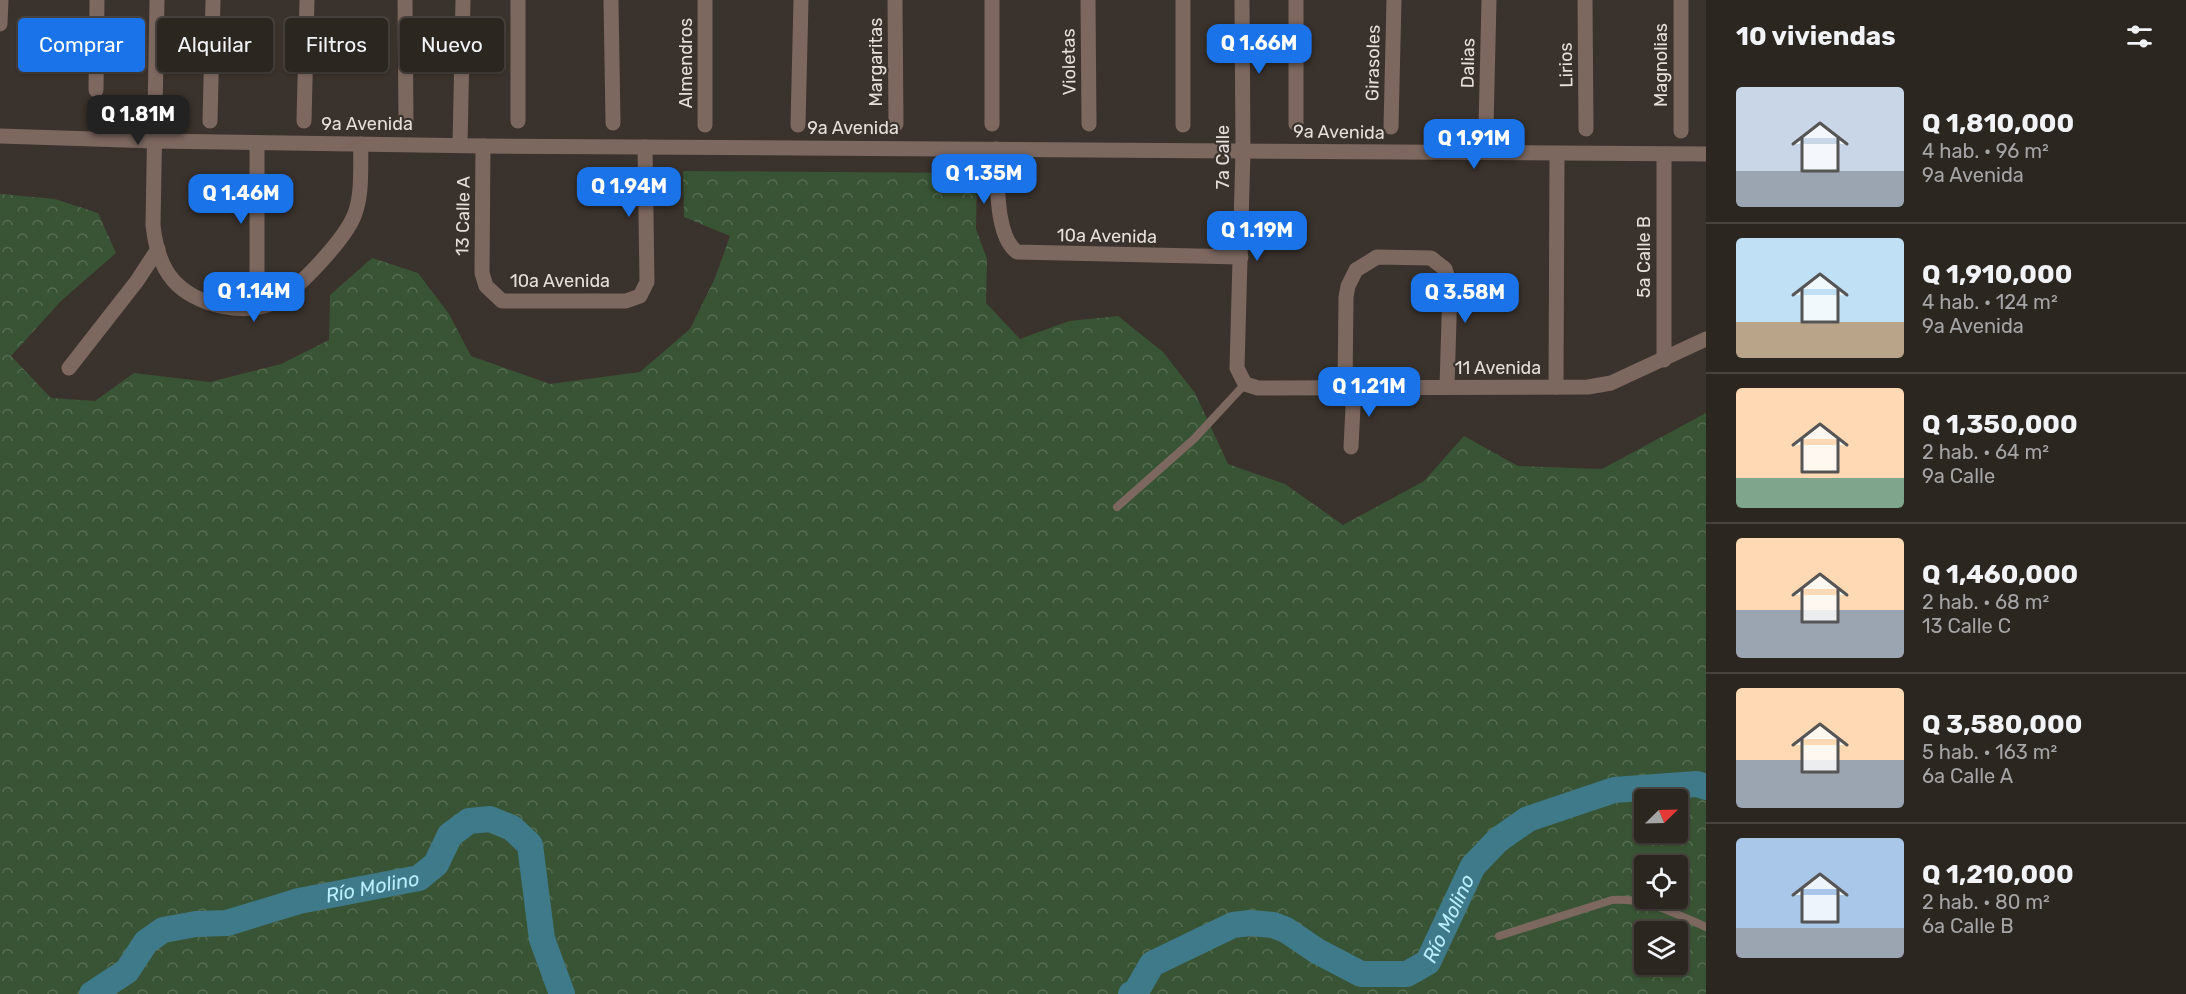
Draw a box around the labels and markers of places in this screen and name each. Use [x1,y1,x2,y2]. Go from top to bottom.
pin: Q 1.66M [1204,24,1314,75]
pin: Q 1.81M [83,95,193,146]
pin: Q 1.91M [1419,119,1529,170]
pin: Q 1.35M [929,154,1039,205]
pin: Q 1.94M [574,167,684,218]
pin: Q 1.46M [186,174,296,225]
pin: Q 1.19M [1202,211,1312,262]
pin: Q 1.14M [199,272,309,323]
pin: Q 3.58M [1410,273,1520,324]
pin: Q 1.21M [1314,367,1424,418]

